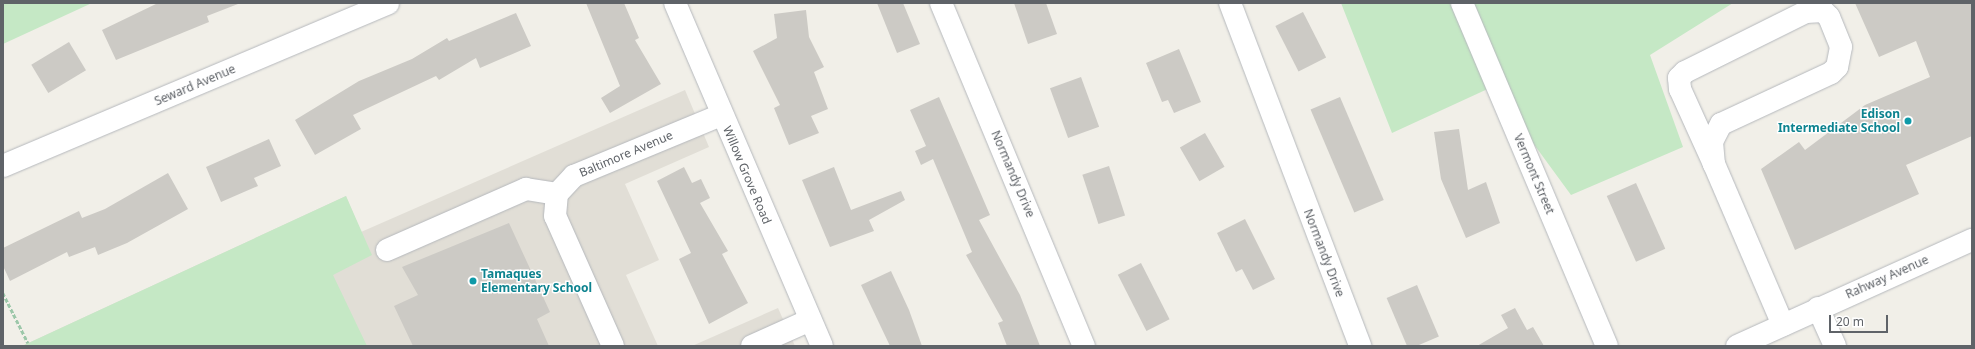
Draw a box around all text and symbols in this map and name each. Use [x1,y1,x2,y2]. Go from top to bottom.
street label: Seward Avenue [152,61,238,109]
place label: Edison Intermediate School [1778,107,1900,135]
marker: Edison Intermediate School [1903,116,1913,126]
street label: Willow Grove Road [720,124,774,226]
street label: Baltimore Avenue [577,128,675,180]
street label: Normandy Drive [988,128,1038,220]
street label: Vermont Street [1511,132,1557,216]
street label: Normandy Drive [1301,207,1347,299]
street label: Rahway Avenue [1843,252,1931,302]
place label: Tamaques Elementary School [481,267,592,295]
marker: Tamaques Elementary School [468,276,478,286]
scale bar [1831,307,1890,333]
text: 20 m [1836,313,1864,330]

